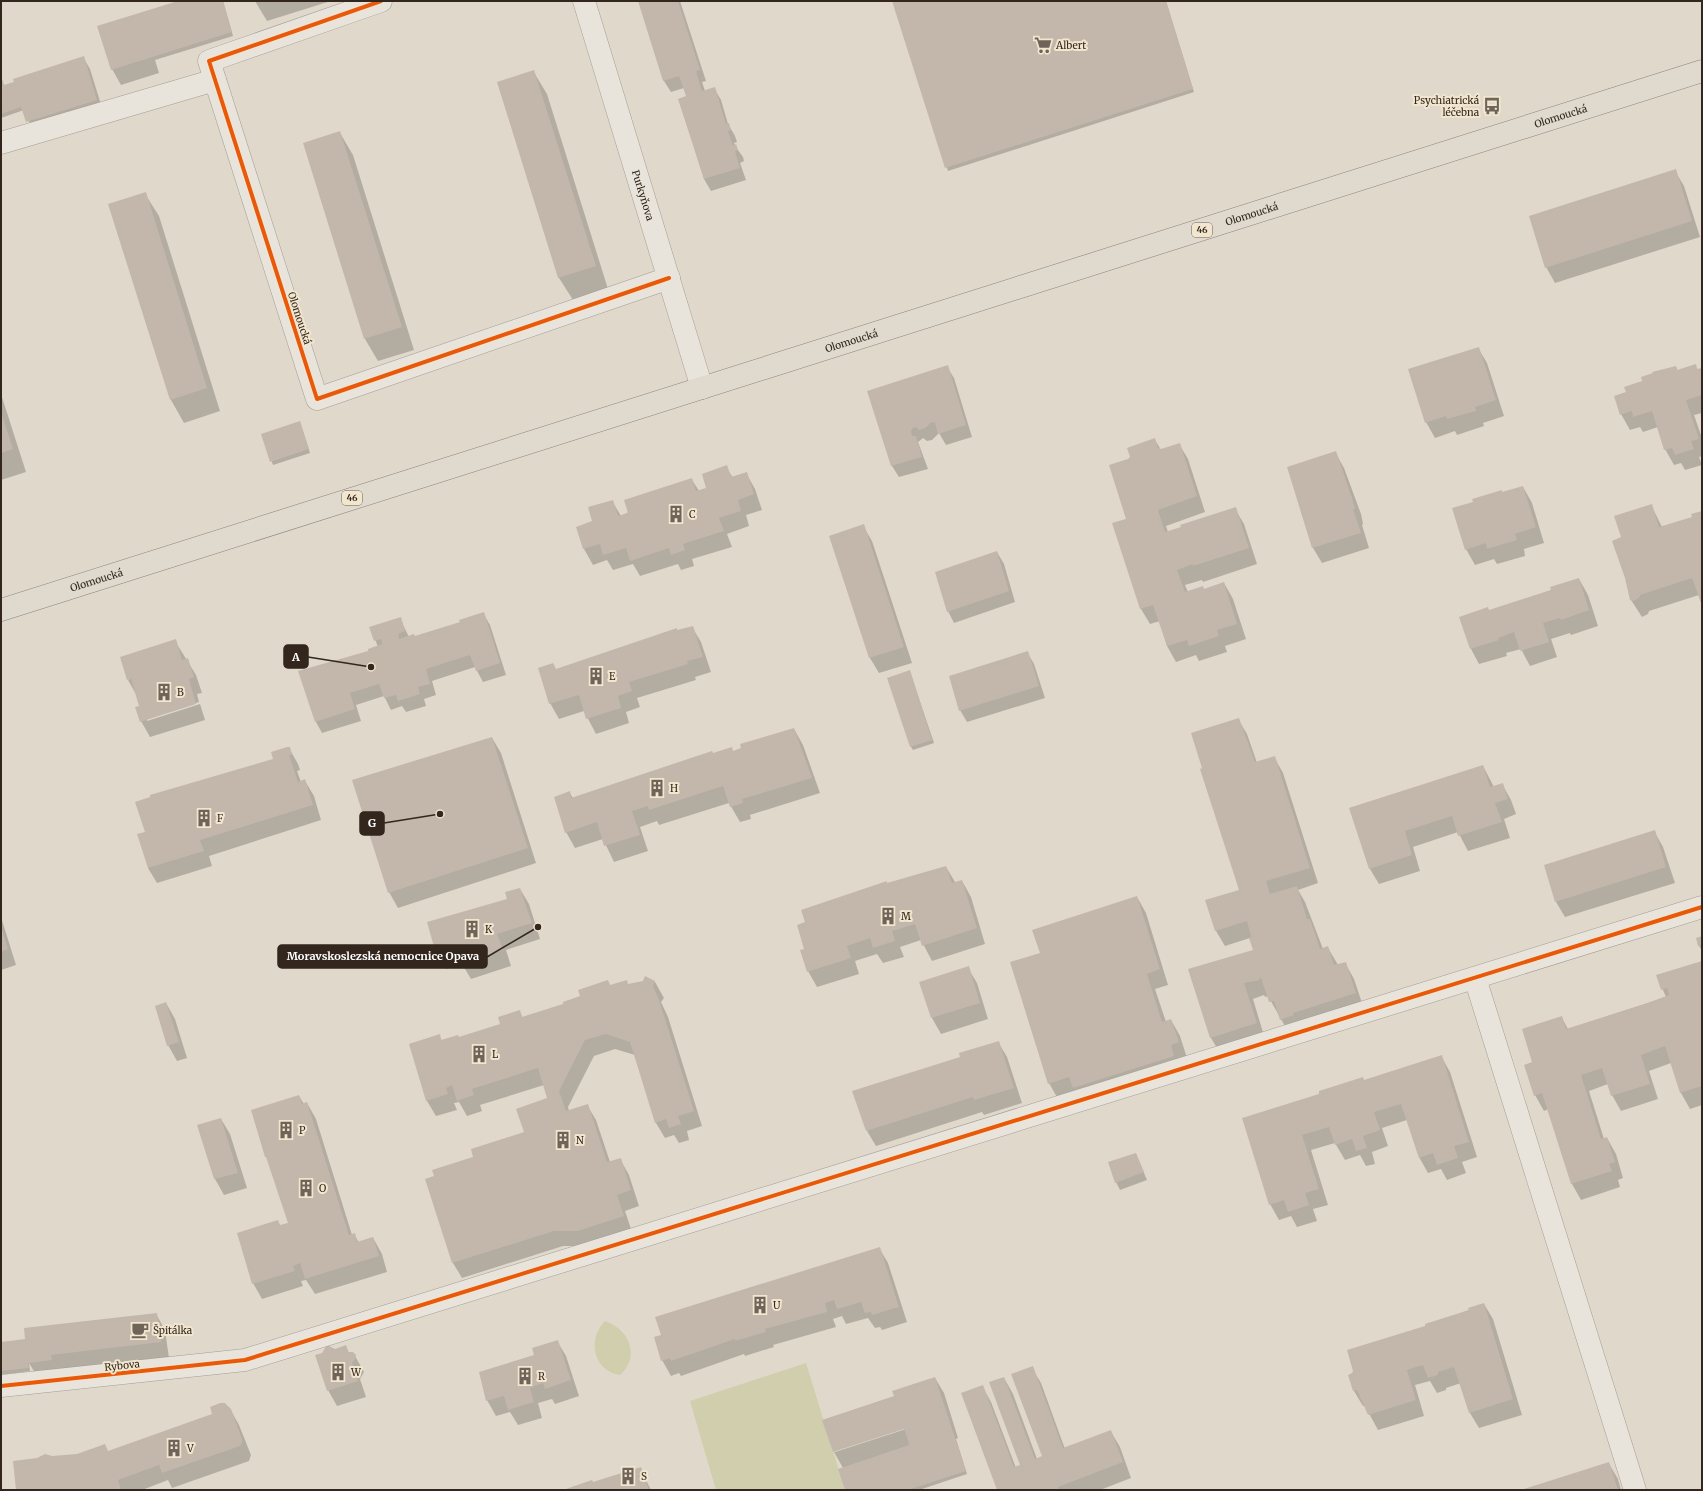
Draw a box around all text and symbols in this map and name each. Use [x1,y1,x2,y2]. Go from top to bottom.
supermarket icon: Albert [1033,35,1053,55]
place label: Albert [1055,39,1086,52]
place label: Psychiatrická léčebna [1414,94,1480,119]
bus stop icon: Psychiatrická léčebna [1482,96,1502,116]
street label: Olomoucká [1533,102,1589,131]
street label: Purkyňova [629,168,657,223]
street label: Olomoucká [1224,200,1280,229]
road number: 46 [1192,223,1212,237]
street label: Olomoucká [285,290,314,347]
street label: Olomoucká [823,326,880,355]
road number: 46 [342,491,362,505]
building icon: C [666,504,686,524]
place label: C [689,508,696,521]
street label: Olomoucká [68,566,125,595]
callout: A [284,645,308,668]
text: A [291,650,300,664]
building icon: E [586,666,606,686]
place label: E [609,670,616,683]
building icon: B [154,682,174,702]
place label: B [177,686,184,699]
building icon: H [647,778,667,798]
place label: H [670,782,678,795]
building icon: F [194,808,214,828]
place label: F [217,812,223,825]
callout: G [360,812,384,835]
text: G [368,816,376,830]
building icon: M [878,906,898,926]
place label: M [901,910,911,923]
building icon: K [462,919,482,939]
place label: K [485,923,493,936]
callout: Moravskoslezská nemocnice Opava [278,945,487,968]
text: Moravskoslezská nemocnice Opava [287,949,479,963]
building icon: L [469,1044,489,1064]
place label: L [492,1048,499,1061]
building icon: P [276,1120,296,1140]
place label: P [299,1124,306,1137]
building icon: N [553,1130,573,1150]
place label: N [576,1134,584,1147]
building icon: O [296,1178,316,1198]
place label: O [319,1182,326,1195]
building icon: U [750,1295,770,1315]
place label: U [773,1299,781,1312]
cafe icon: Špitálka [130,1320,150,1340]
place label: Špitálka [153,1323,193,1337]
street label: Rybova [104,1357,141,1374]
building icon: W [328,1362,348,1382]
place label: W [350,1366,362,1379]
building icon: R [515,1366,535,1386]
place label: R [538,1370,545,1383]
building icon: V [164,1438,184,1458]
place label: V [186,1442,194,1455]
building icon: S [618,1466,638,1486]
place label: S [641,1470,647,1483]

